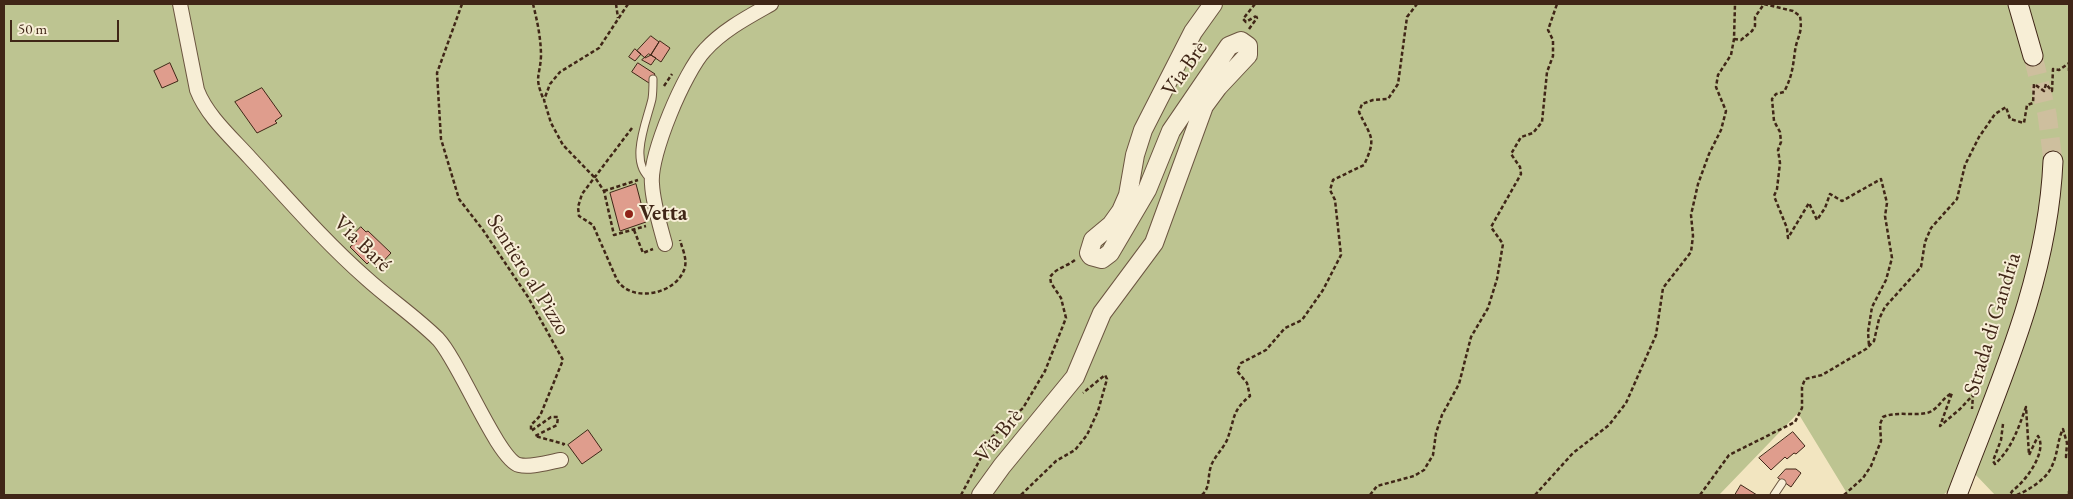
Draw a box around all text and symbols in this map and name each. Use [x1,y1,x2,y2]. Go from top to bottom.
scale bar [12,10,121,42]
text: 50 m [18,19,47,38]
street label: Via Brè [1156,36,1214,102]
place label: Vetta [639,201,687,227]
marker: Vetta [623,208,635,220]
street label: Via Baré [327,210,397,278]
street label: Sentiero al Pizzo [480,210,576,340]
street label: Strada di Gandria [1959,250,2027,398]
street label: Via Brè [969,404,1029,468]

